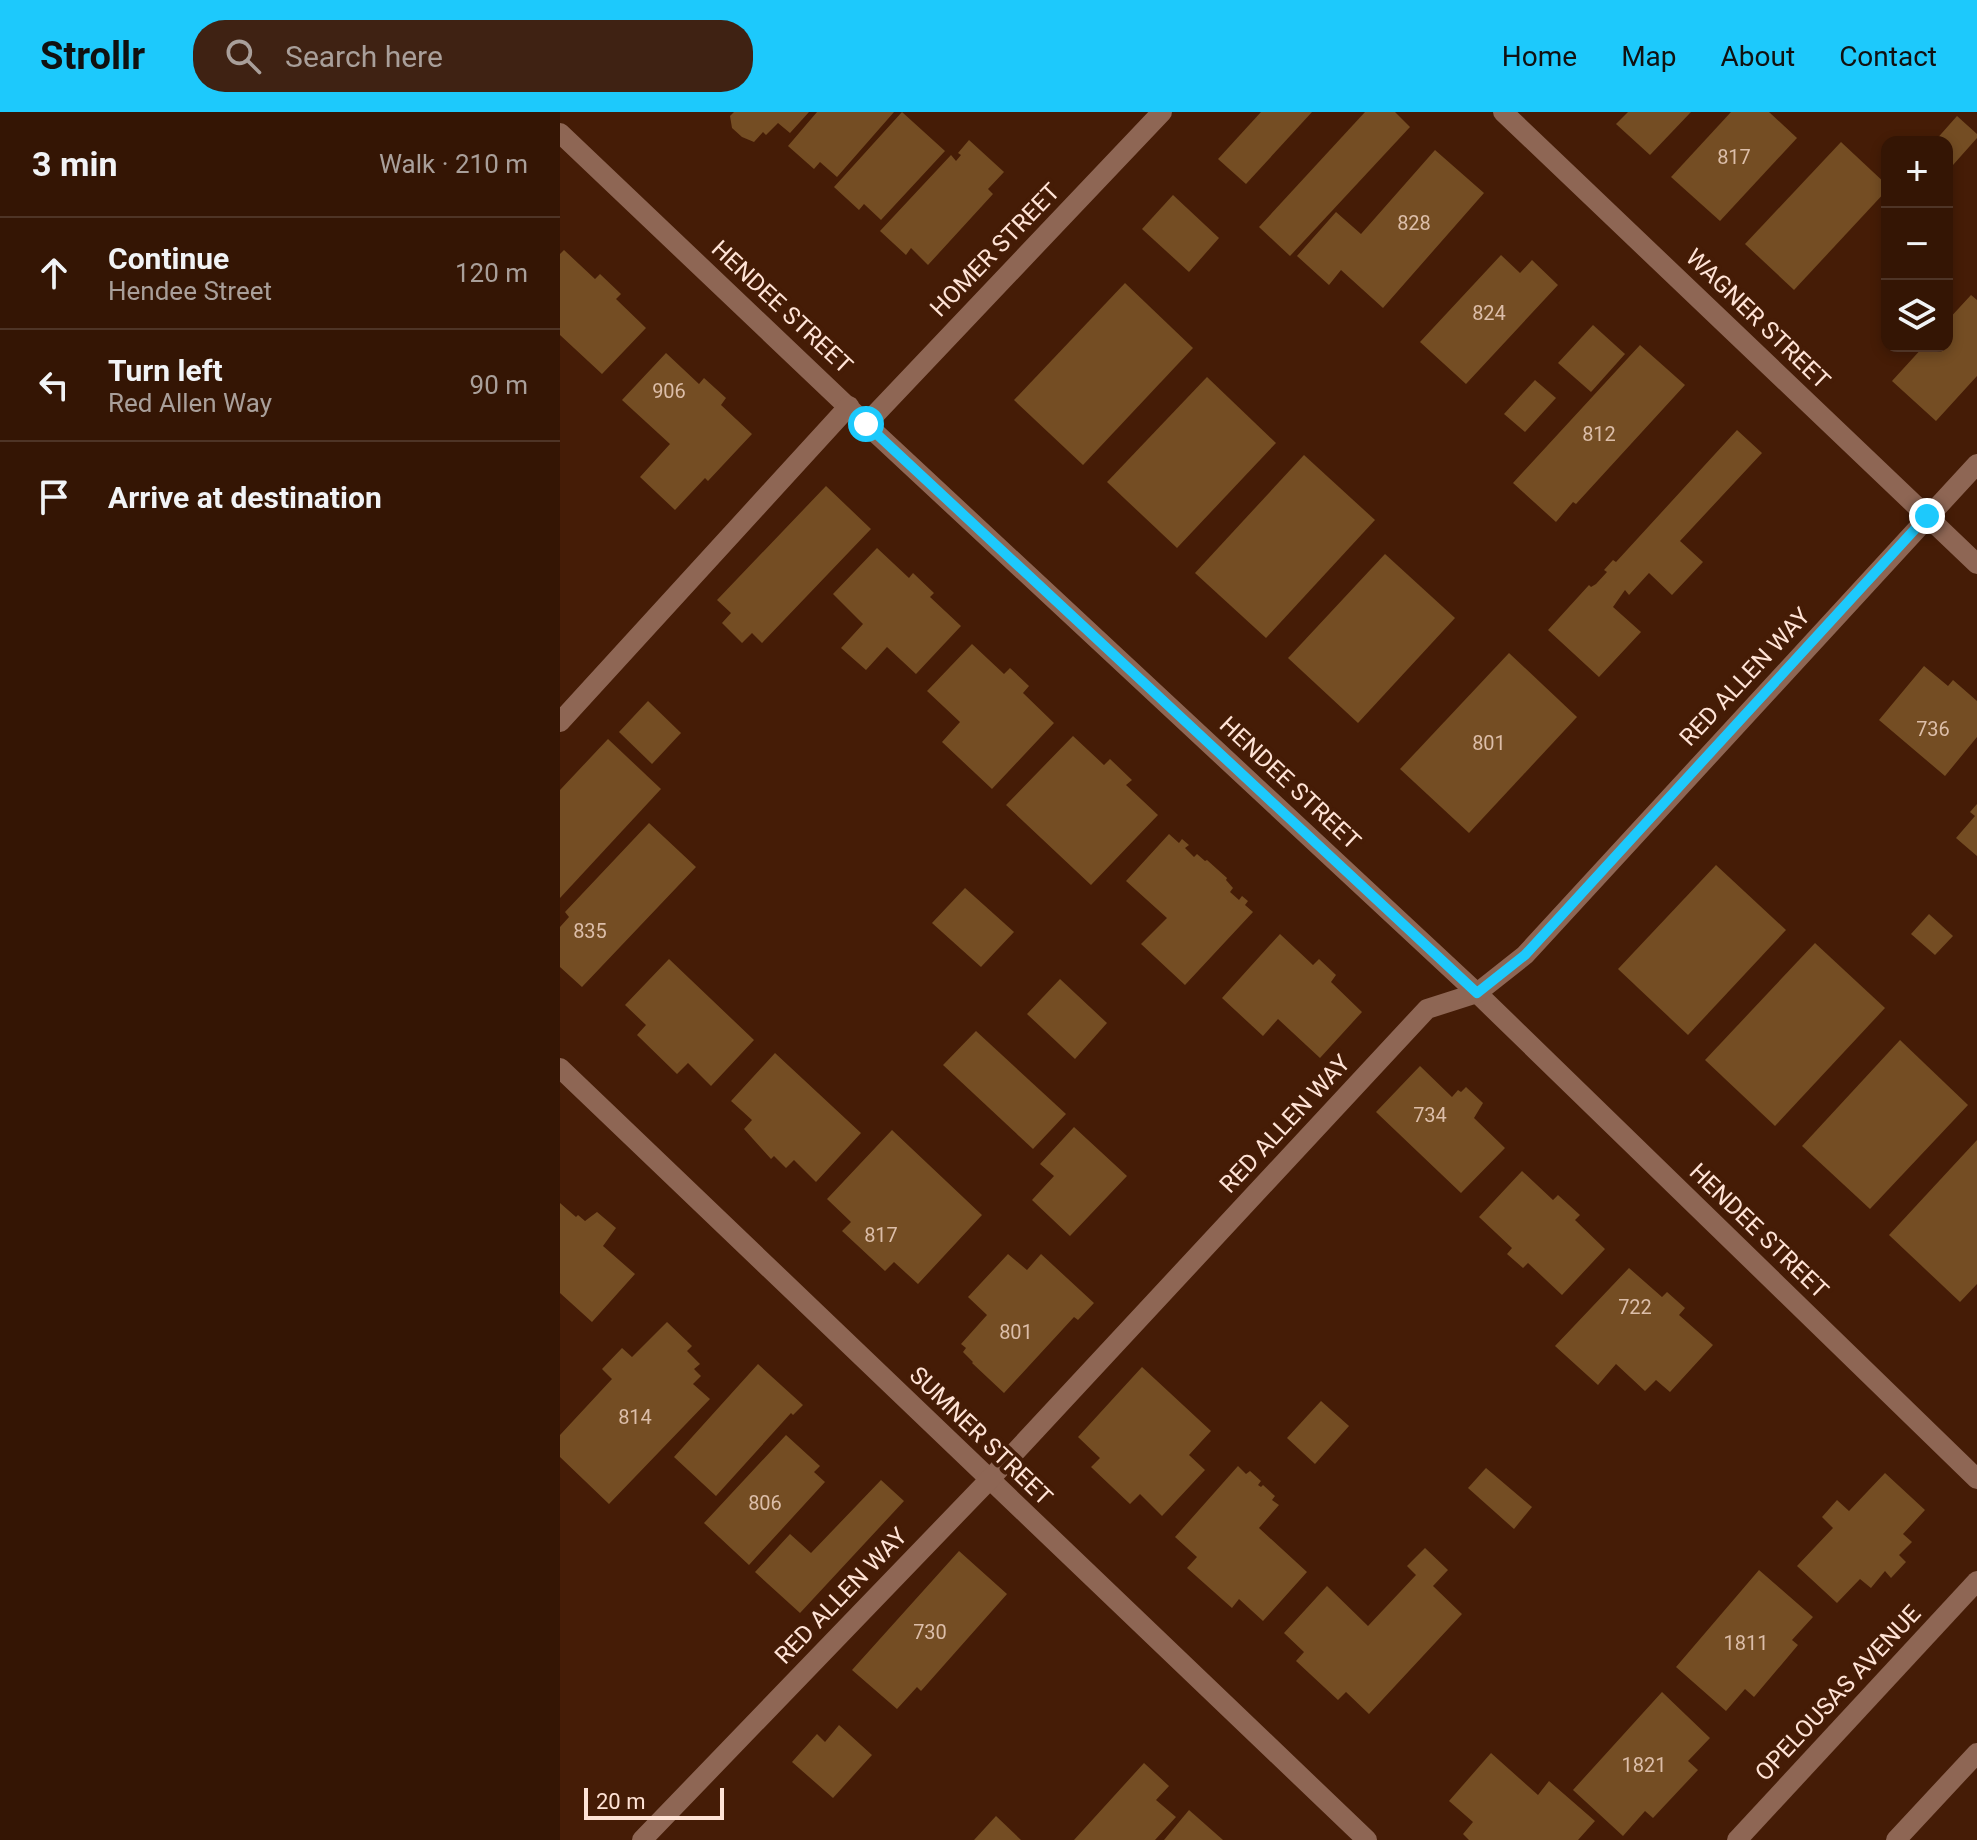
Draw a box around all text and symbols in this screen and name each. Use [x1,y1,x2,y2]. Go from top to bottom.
search box [193,20,753,92]
text: Strollr [40,34,145,78]
icon: search [221,34,265,78]
text: Search here [285,39,443,74]
text: Home [1502,40,1577,73]
text: Map [1621,40,1677,73]
text: About [1721,40,1795,73]
text: Contact [1839,40,1937,73]
map controls [1881,136,1953,352]
button: + [1881,136,1953,208]
text: 3 min [32,144,117,184]
house number: 817 [1717,145,1751,169]
text: Walk · 210 m [379,149,528,179]
street label: HOMER STREET [924,178,1066,322]
button: − [1881,208,1953,280]
house number: 828 [1397,211,1431,235]
street label: HENDEE STREET [706,235,858,379]
text: Continue [108,241,229,276]
street label: WAGNER STREET [1680,243,1836,395]
icon: ahead [32,251,76,295]
text: 120 m [455,258,528,288]
text: Hendee Street [108,276,272,306]
button: layers [1881,280,1953,352]
house number: 824 [1472,301,1506,325]
text: Turn left [108,353,223,388]
icon: left [32,363,76,407]
text: 90 m [470,370,528,400]
house number: 906 [652,379,686,403]
text: Red Allen Way [108,388,272,418]
route start [848,406,884,442]
house number: 812 [1582,422,1616,446]
icon: arrive [32,475,76,519]
text: Arrive at destination [108,480,382,515]
route end [1909,498,1945,534]
street label: RED ALLEN WAY [1674,602,1816,752]
street label: HENDEE STREET [1214,711,1366,855]
house number: 736 [1916,717,1950,741]
house number: 801 [1472,731,1506,755]
house number: 835 [573,919,607,943]
street label: RED ALLEN WAY [1214,1049,1356,1199]
house number: 734 [1413,1103,1447,1127]
street label: HENDEE STREET [1684,1158,1834,1304]
house number: 817 [864,1223,898,1247]
house number: 722 [1618,1295,1652,1319]
house number: 801 [999,1320,1033,1344]
street label: SUMNER STREET [904,1361,1058,1511]
house number: 814 [618,1405,652,1429]
house number: 806 [748,1491,782,1515]
street label: RED ALLEN WAY [769,1522,913,1670]
street label: OPELOUSAS AVENUE [1749,1600,1927,1786]
house number: 730 [913,1620,947,1644]
house number: 1811 [1724,1631,1768,1655]
house number: 1821 [1622,1753,1666,1777]
scale bar [584,1784,724,1820]
text: 20 m [596,1789,645,1814]

